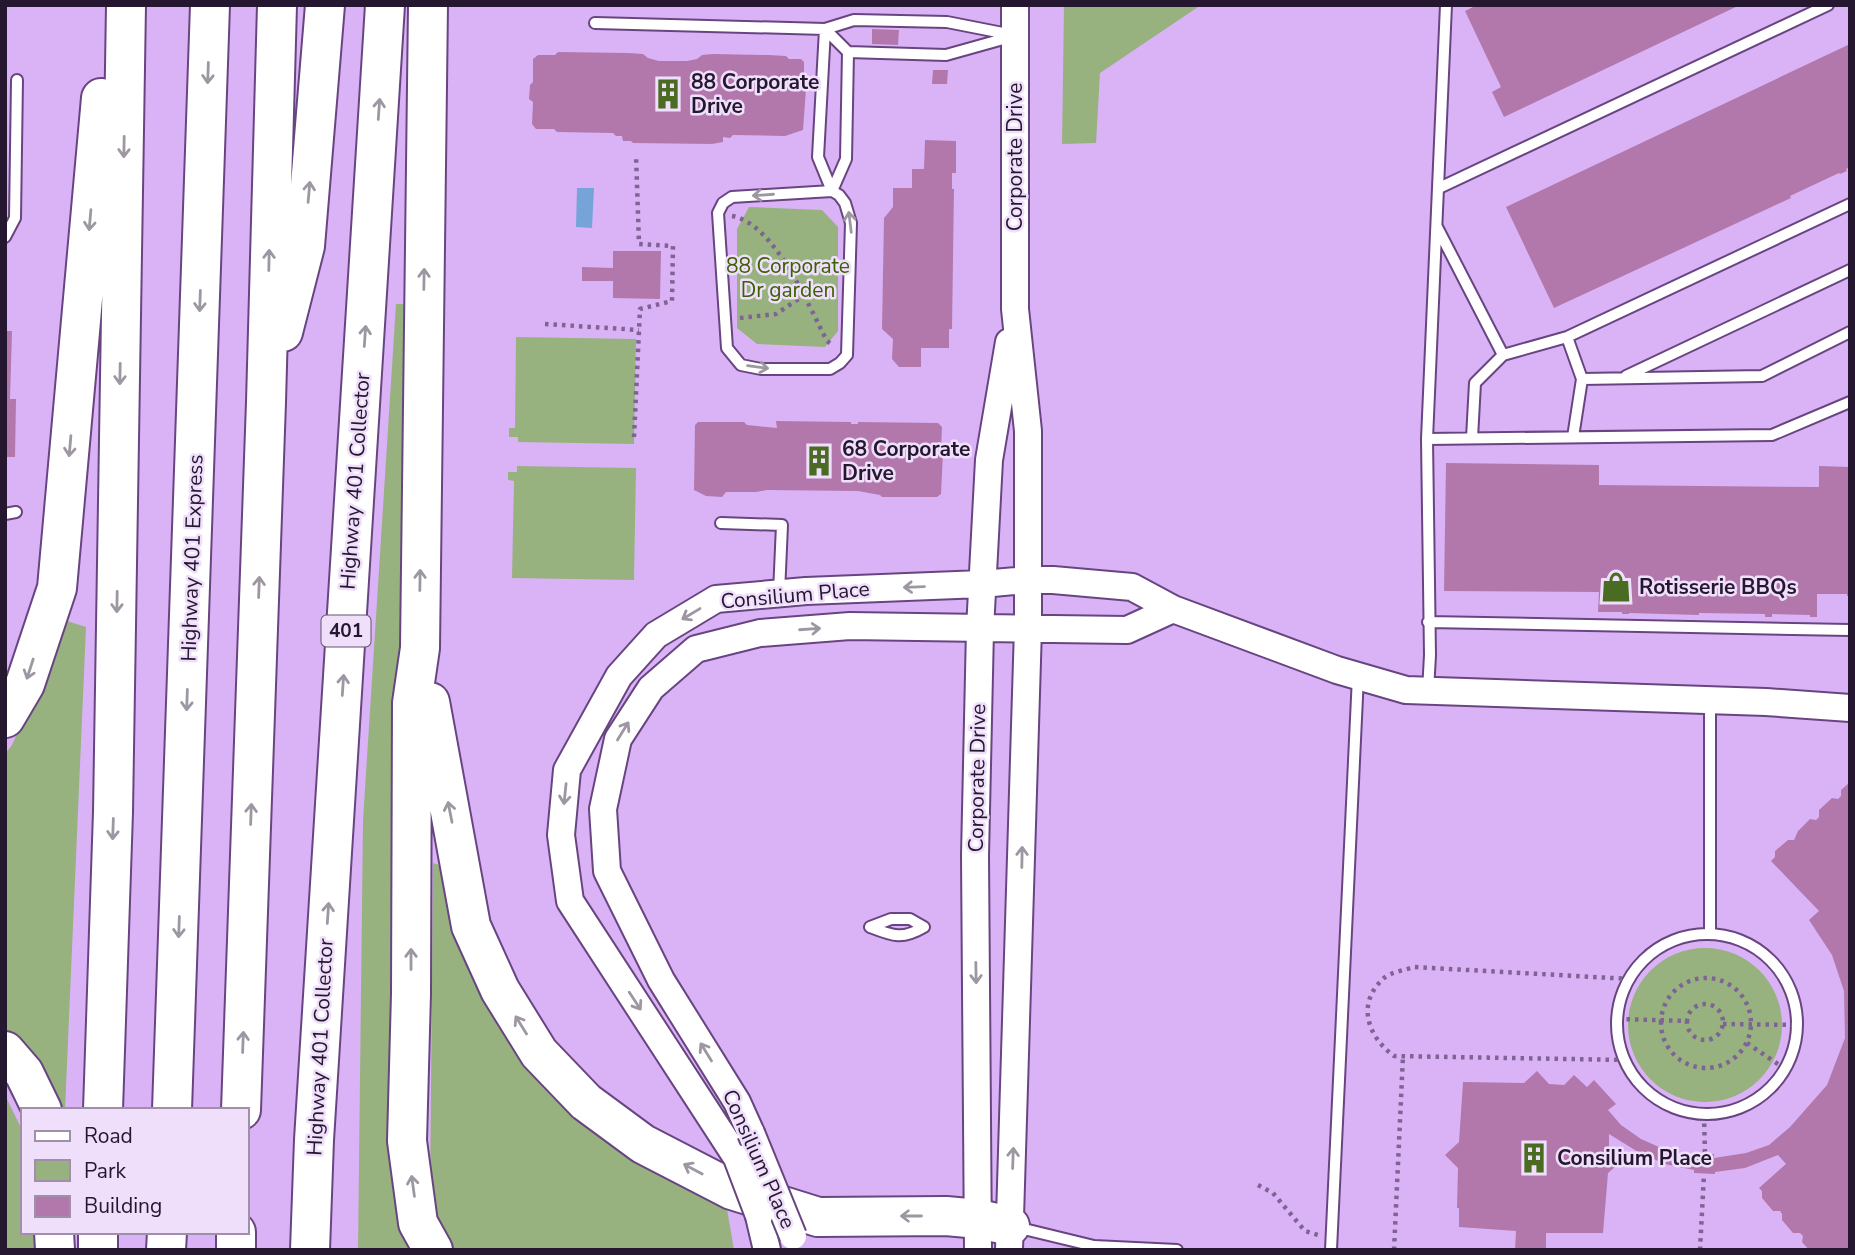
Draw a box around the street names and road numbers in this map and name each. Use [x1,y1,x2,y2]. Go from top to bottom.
street label: Corporate Drive [1001,83,1029,231]
street label: Highway 401 Collector [333,371,377,591]
street label: Highway 401 Express [174,454,210,662]
street label: Consilium Place [719,575,871,615]
road number: 401 [322,616,370,646]
street label: Corporate Drive [962,703,992,853]
street label: Highway 401 Collector [300,937,340,1156]
street label: Consilium Place [716,1085,802,1233]

